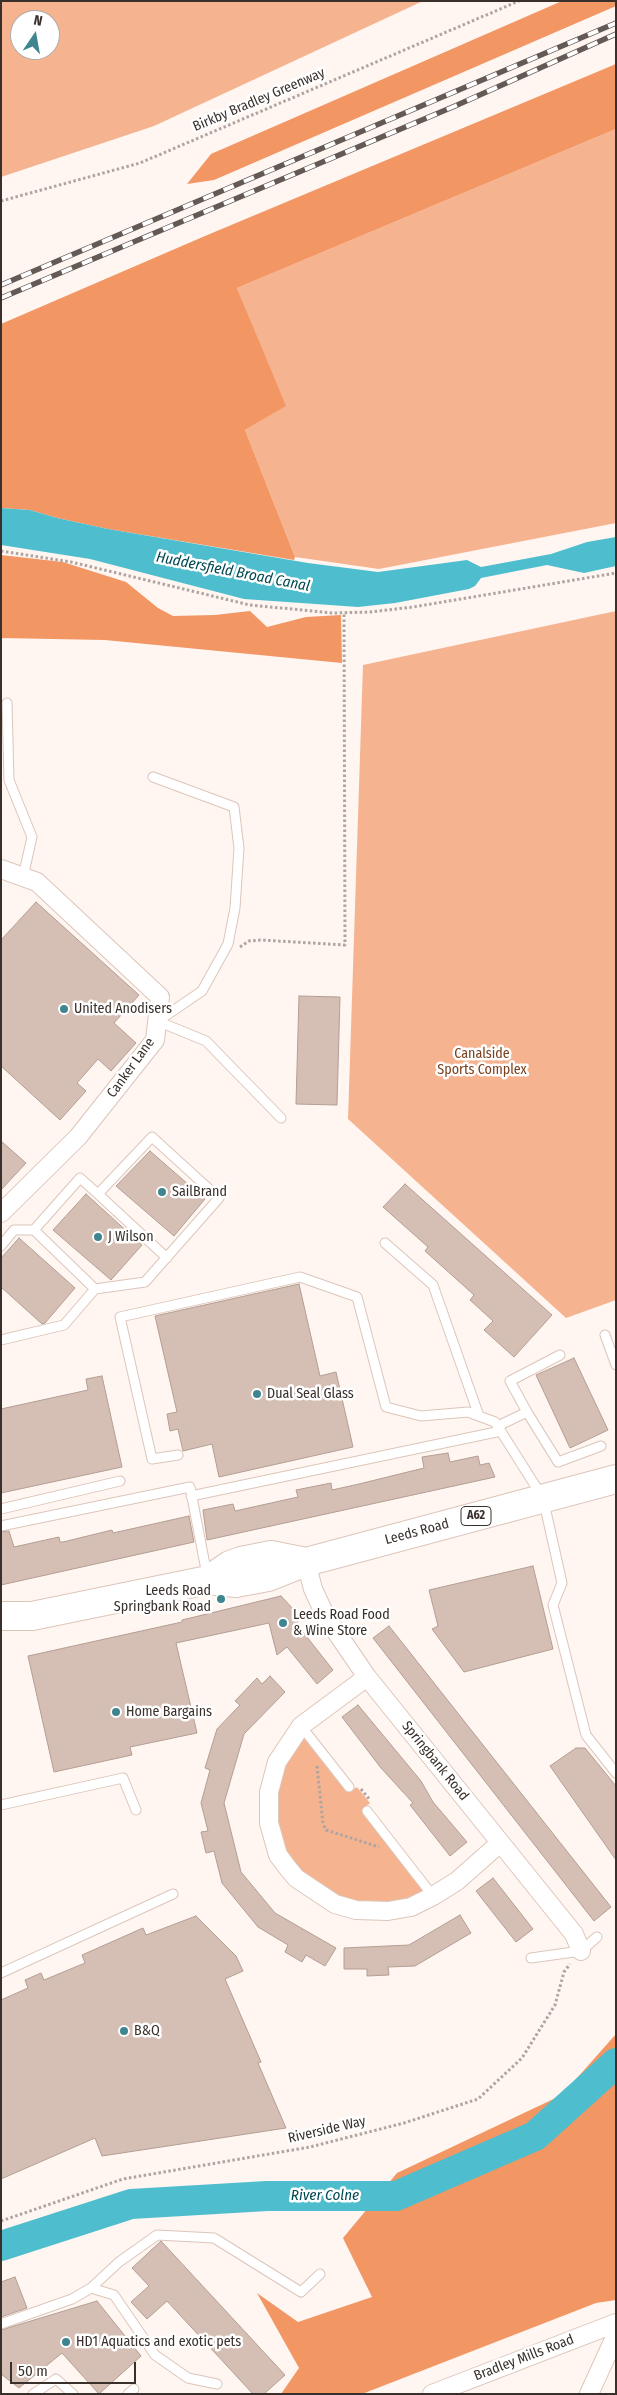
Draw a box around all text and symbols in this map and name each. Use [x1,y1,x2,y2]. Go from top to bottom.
north arrow [10,10,60,60]
text: N [32,12,44,30]
street label: Birkby Bradley Greenway [191,65,327,135]
water label: Huddersfield Broad Canal [155,548,311,596]
place label: United Anodisers [74,1001,172,1017]
marker: United Anodisers [58,1003,70,1015]
street label: Canker Lane [104,1035,158,1101]
park label: Canalside Sports Complex [437,1046,527,1078]
place label: SailBrand [172,1184,227,1200]
marker: SailBrand [156,1186,168,1198]
place label: J Wilson [108,1229,154,1245]
marker: J Wilson [92,1231,104,1243]
place label: Dual Seal Glass [267,1386,354,1402]
marker: Dual Seal Glass [251,1388,263,1400]
road number: A62 [461,1506,491,1525]
street label: Leeds Road [383,1515,451,1549]
place label: Leeds Road Springbank Road [114,1583,211,1615]
marker: Leeds Road Springbank Road [215,1593,227,1605]
place label: Leeds Road Food & Wine Store [293,1607,390,1640]
marker: Leeds Road Food & Wine Store [277,1617,289,1629]
place label: Home Bargains [126,1704,212,1720]
marker: Home Bargains [110,1706,122,1718]
street label: Springbank Road [398,1718,472,1804]
place label: B&Q [134,2023,160,2039]
marker: B&Q [118,2025,130,2037]
street label: Riverside Way [287,2113,367,2147]
water label: River Colne [291,2187,359,2205]
street label: Bradley Mills Road [472,2331,576,2385]
place label: HD1 Aquatics and exotic pets [76,2334,241,2350]
marker: HD1 Aquatics and exotic pets [60,2336,72,2348]
scale bar [12,2352,139,2384]
text: 50 m [18,2362,48,2380]

